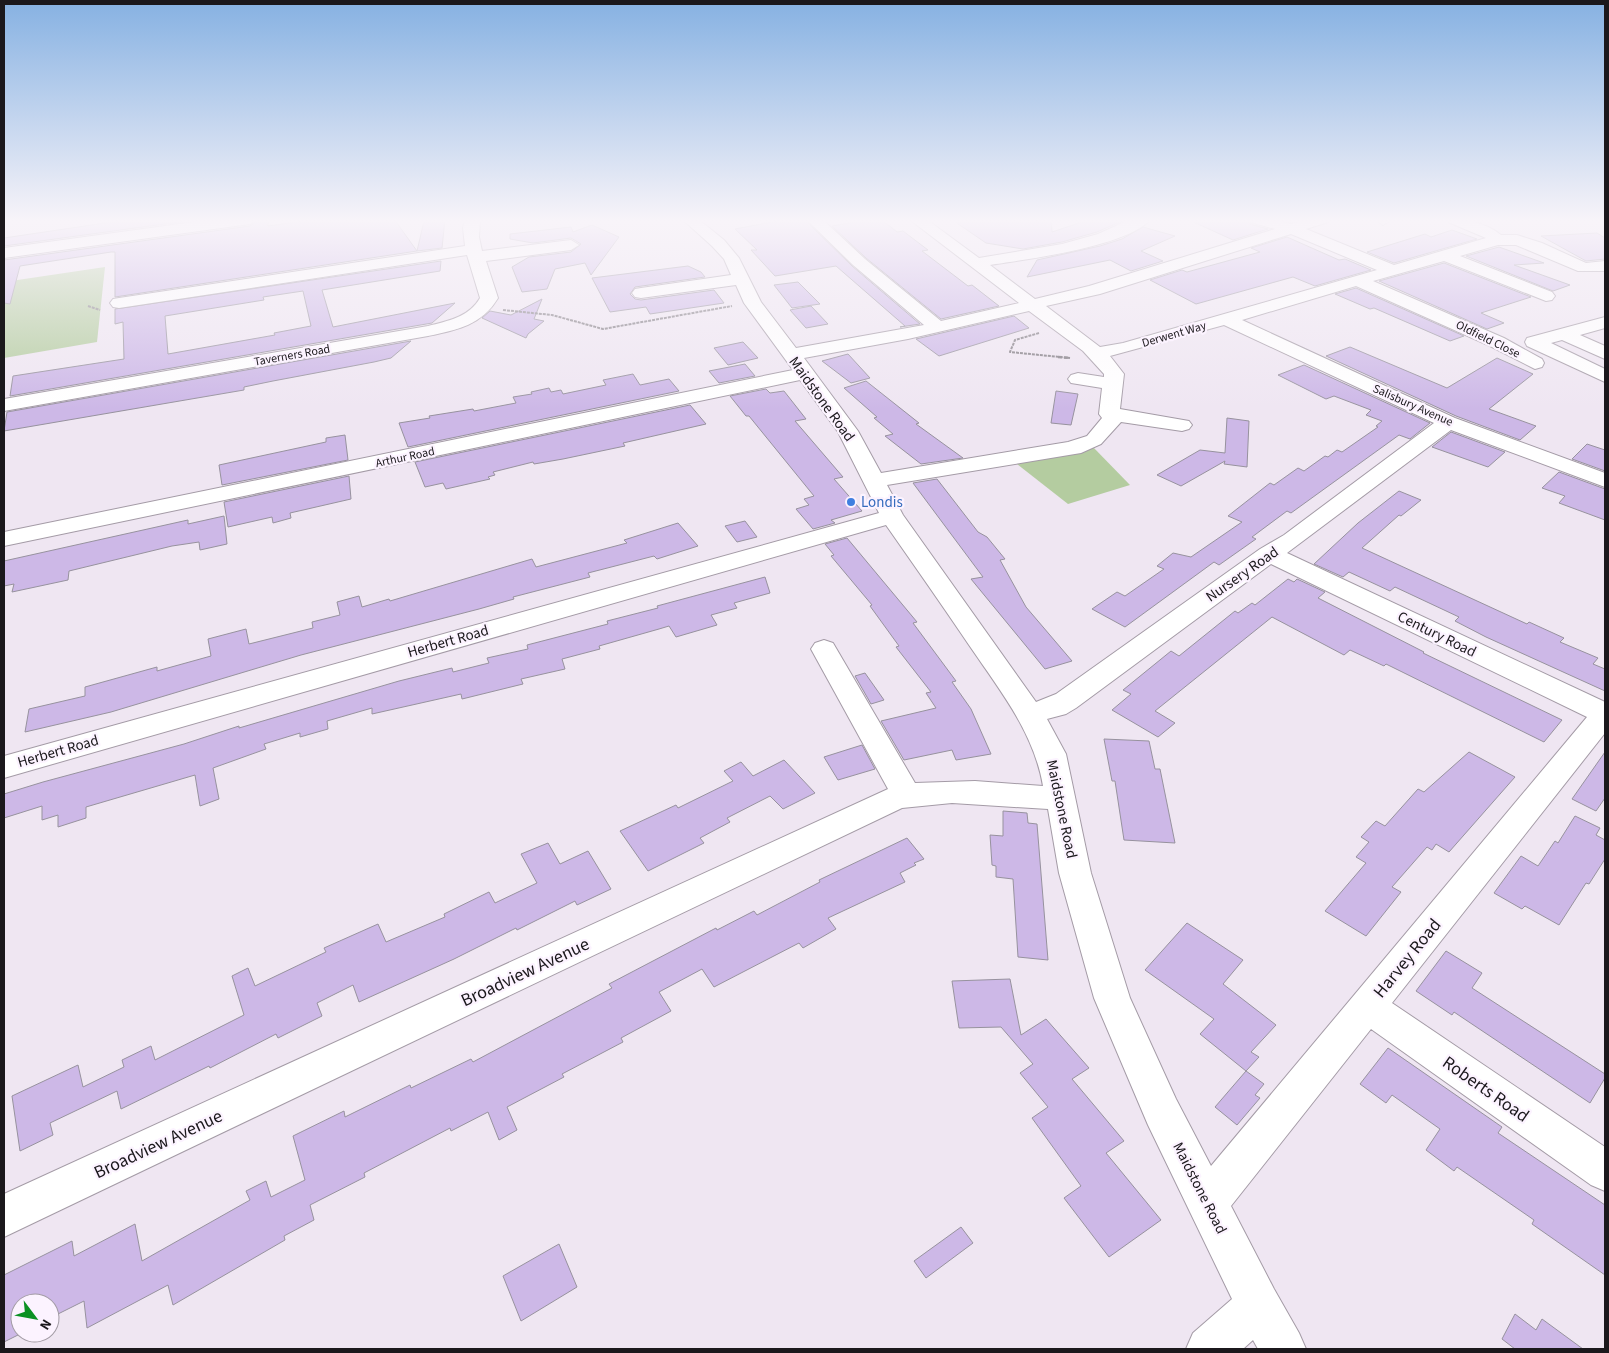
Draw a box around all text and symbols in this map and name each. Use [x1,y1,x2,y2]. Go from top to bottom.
street label: Derwent Way [1140,317,1209,352]
street label: Oldfield Close [1453,317,1523,362]
street label: Taverners Road [253,340,332,371]
street label: Maidstone Road [784,353,860,446]
street label: Salisbury Avenue [1370,380,1456,431]
street label: Arthur Road [374,443,436,472]
place label: Londis [861,492,903,513]
marker: Londis [845,496,857,508]
street label: Nursery Road [1202,542,1283,607]
street label: Century Road [1394,606,1480,663]
street label: Herbert Road [405,620,491,663]
street label: Herbert Road [15,730,101,773]
street label: Maidstone Road [1041,758,1082,860]
street label: Harvey Road [1368,913,1447,1003]
street label: Broadview Avenue [457,932,594,1013]
street label: Roberts Road [1437,1050,1534,1129]
street label: Broadview Avenue [90,1104,227,1185]
street label: Maidstone Road [1167,1139,1232,1238]
north arrow [10,1293,60,1343]
text: N [34,1315,56,1334]

